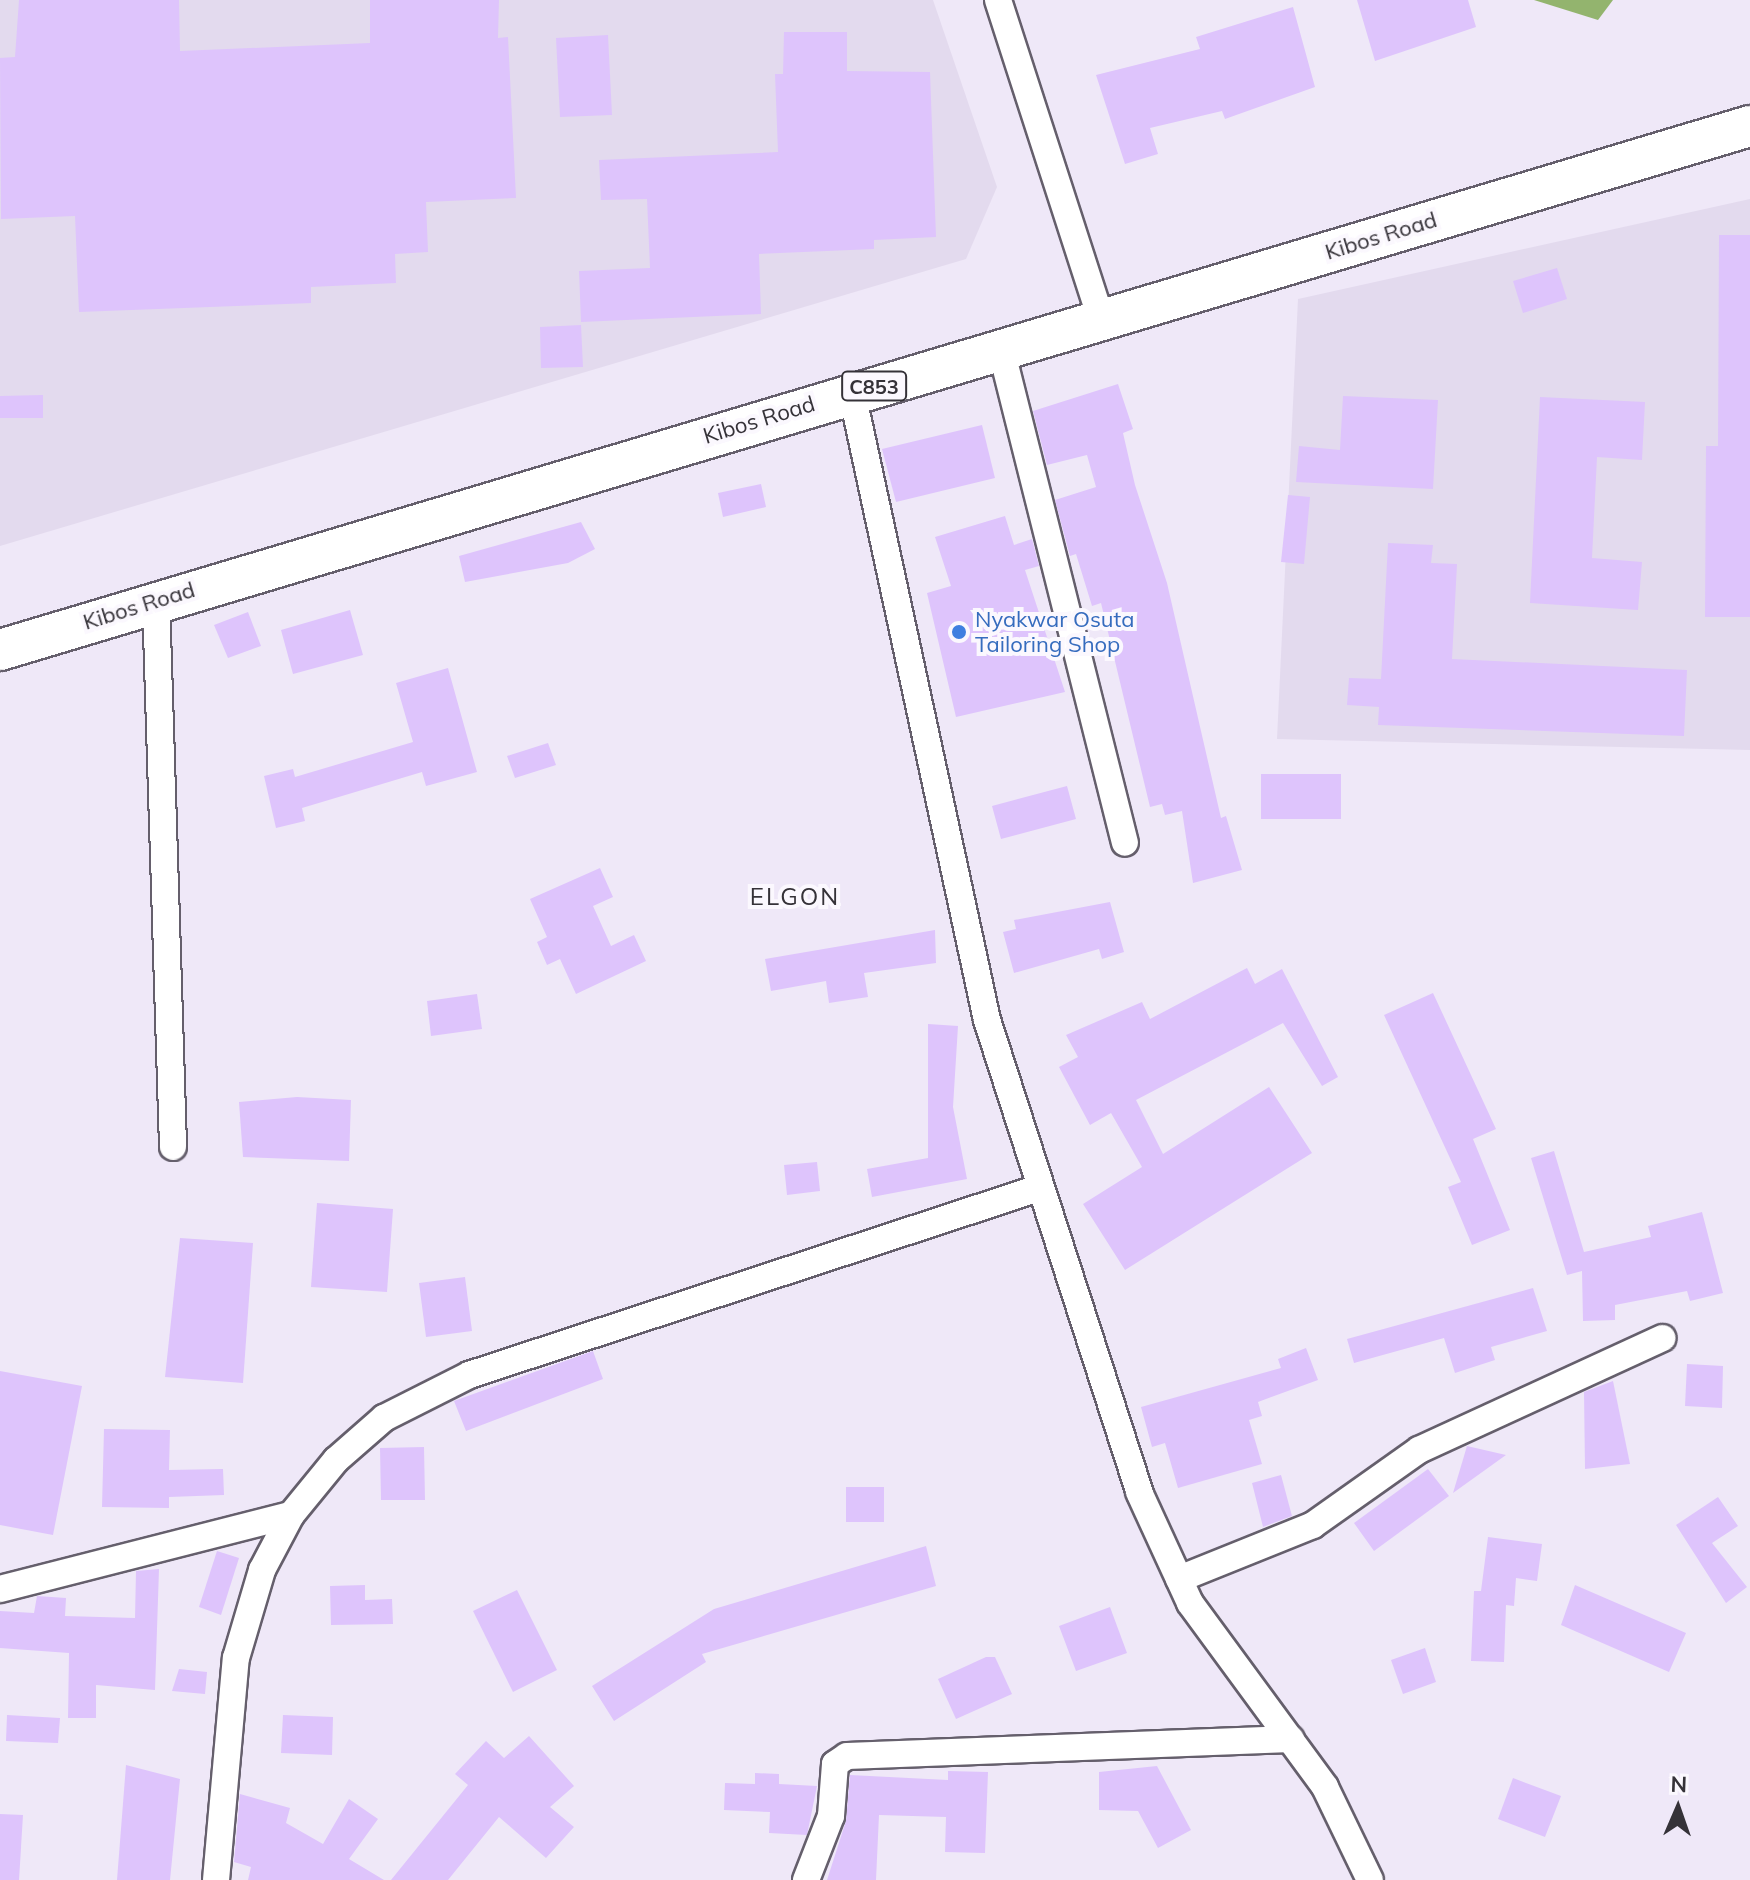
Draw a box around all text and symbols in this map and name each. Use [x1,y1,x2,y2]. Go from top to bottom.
street label: Kibos Road [1322,206,1440,266]
road number: C853 [840,370,908,402]
street label: Kibos Road [700,390,818,450]
street label: Kibos Road [80,576,198,636]
place label: Nyakwar Osuta Tailoring Shop [975,606,1134,658]
marker: Nyakwar Osuta Tailoring Shop [950,623,968,641]
district label: ELGON [750,883,840,911]
north arrow [1638,1768,1718,1848]
text: N [1670,1770,1688,1798]

